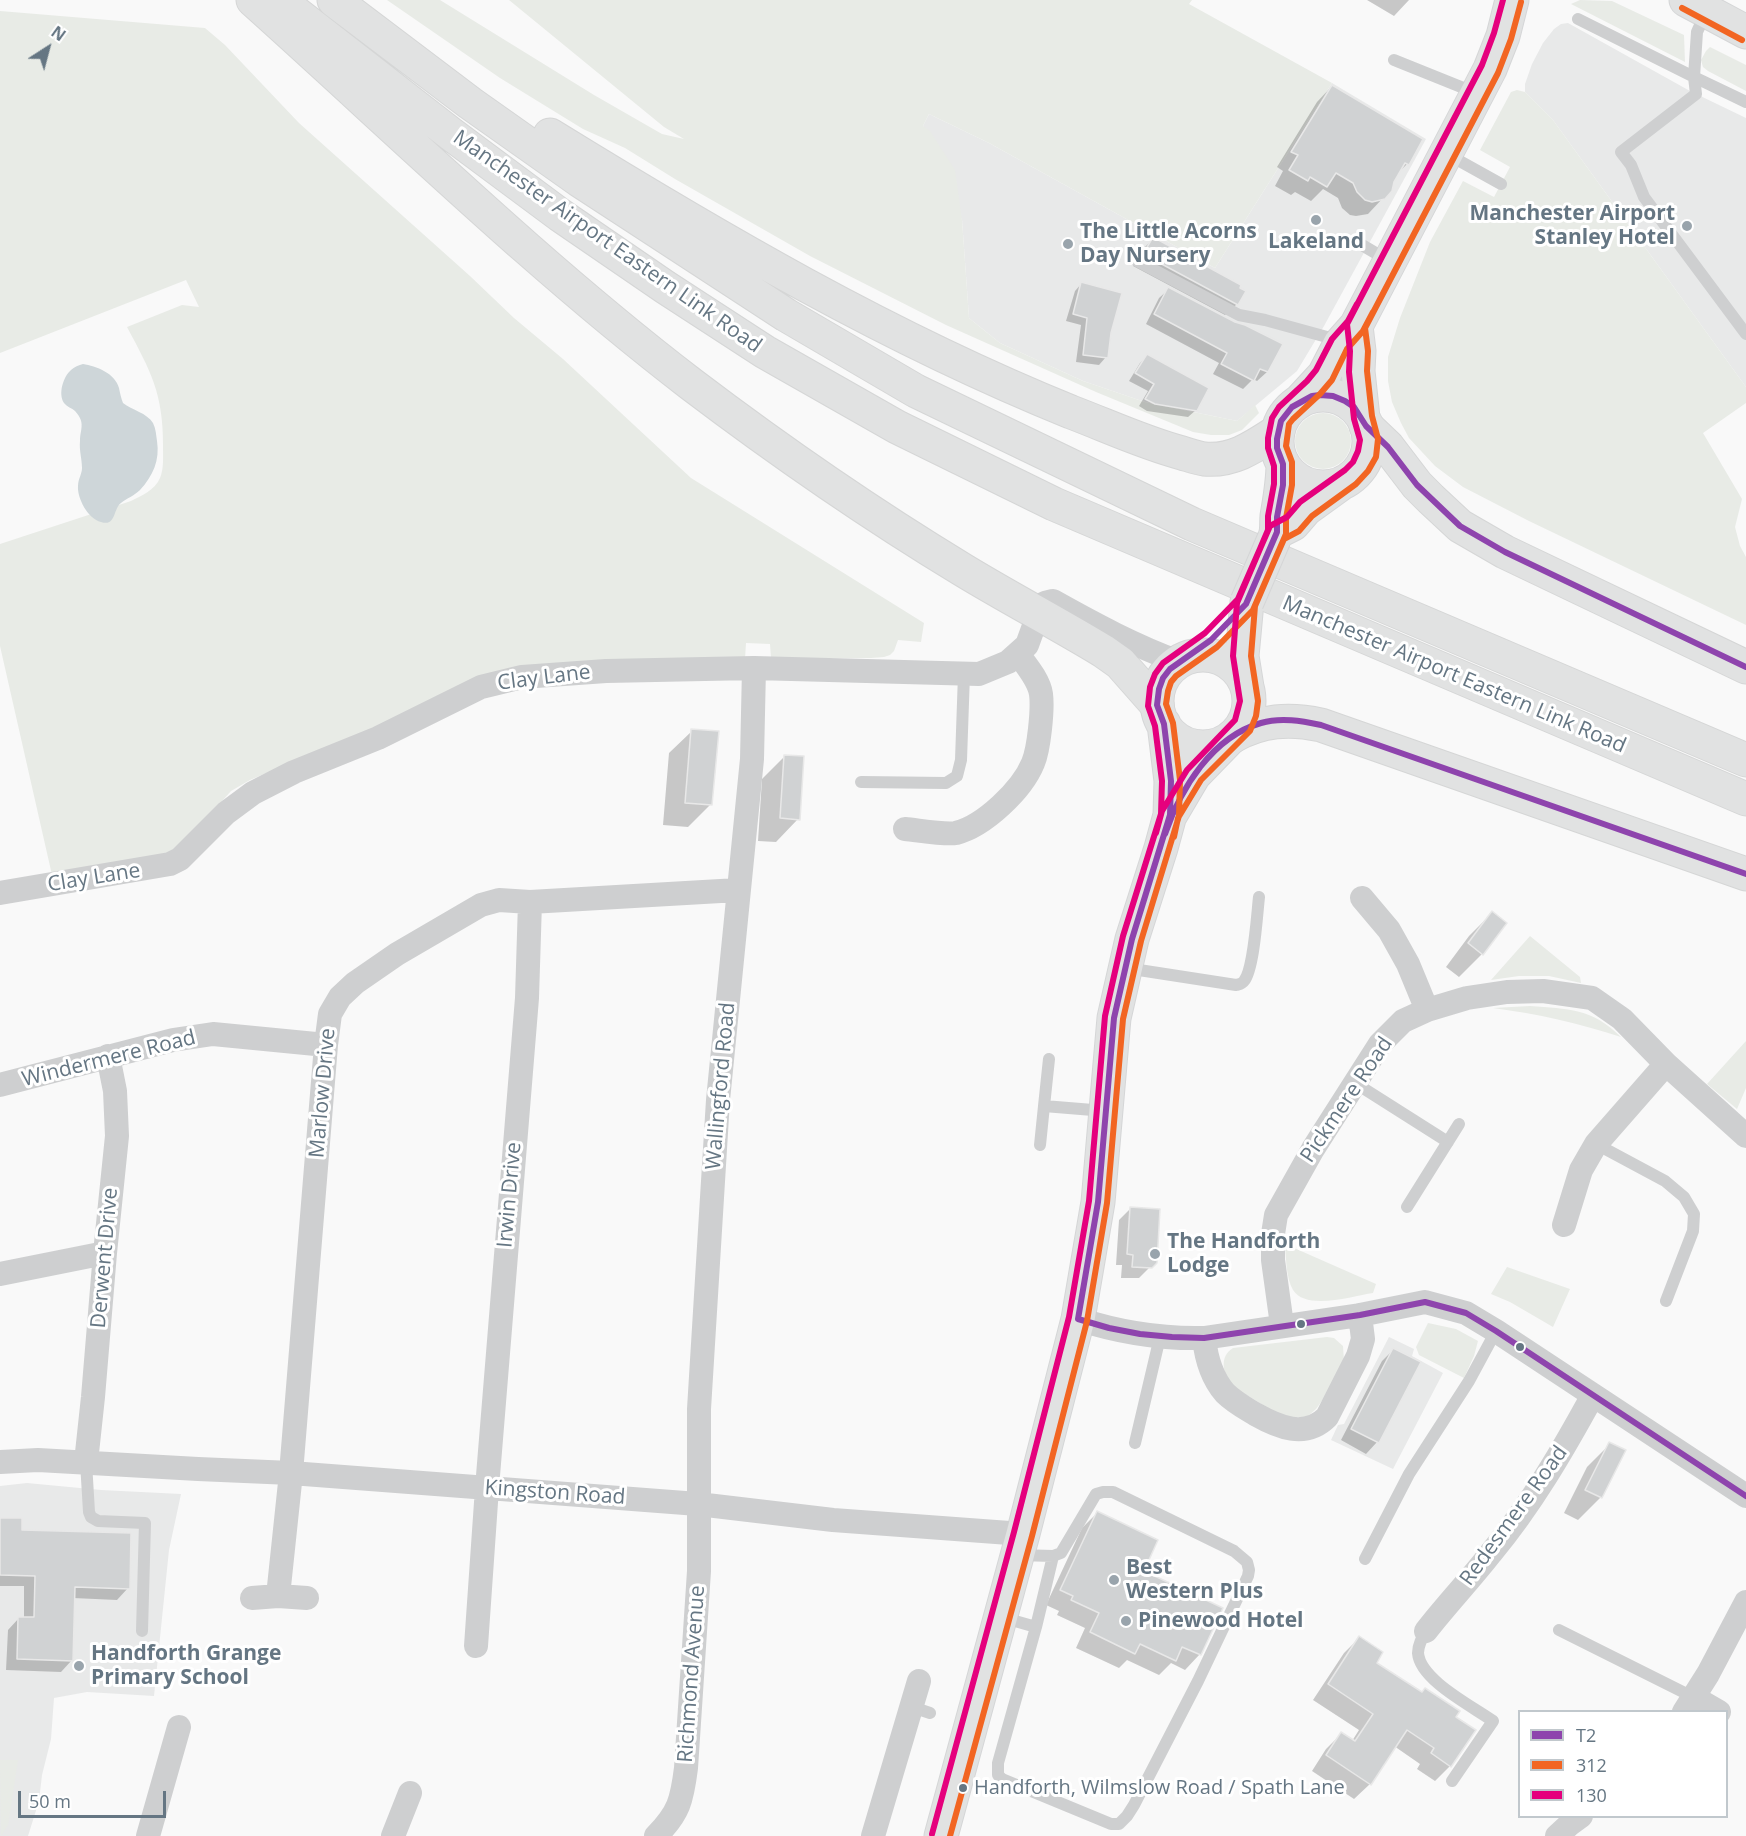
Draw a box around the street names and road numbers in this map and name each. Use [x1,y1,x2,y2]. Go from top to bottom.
street label: Manchester Airport Eastern Link Road [448,125,766,359]
street label: Manchester Airport Eastern Link Road [1278,591,1630,759]
street label: Clay Lane [496,660,592,696]
street label: Clay Lane [46,858,142,898]
street label: Wallingford Road [701,1001,741,1171]
street label: Windermere Road [20,1025,198,1093]
street label: Marlow Drive [305,1027,341,1159]
street label: Pickmere Road [1296,1032,1398,1168]
street label: Irwin Drive [493,1141,527,1249]
street label: Derwent Drive [86,1187,124,1329]
street label: Redesmere Road [1455,1441,1573,1591]
street label: Kingston Road [484,1476,626,1510]
street label: Richmond Avenue [673,1585,711,1763]

